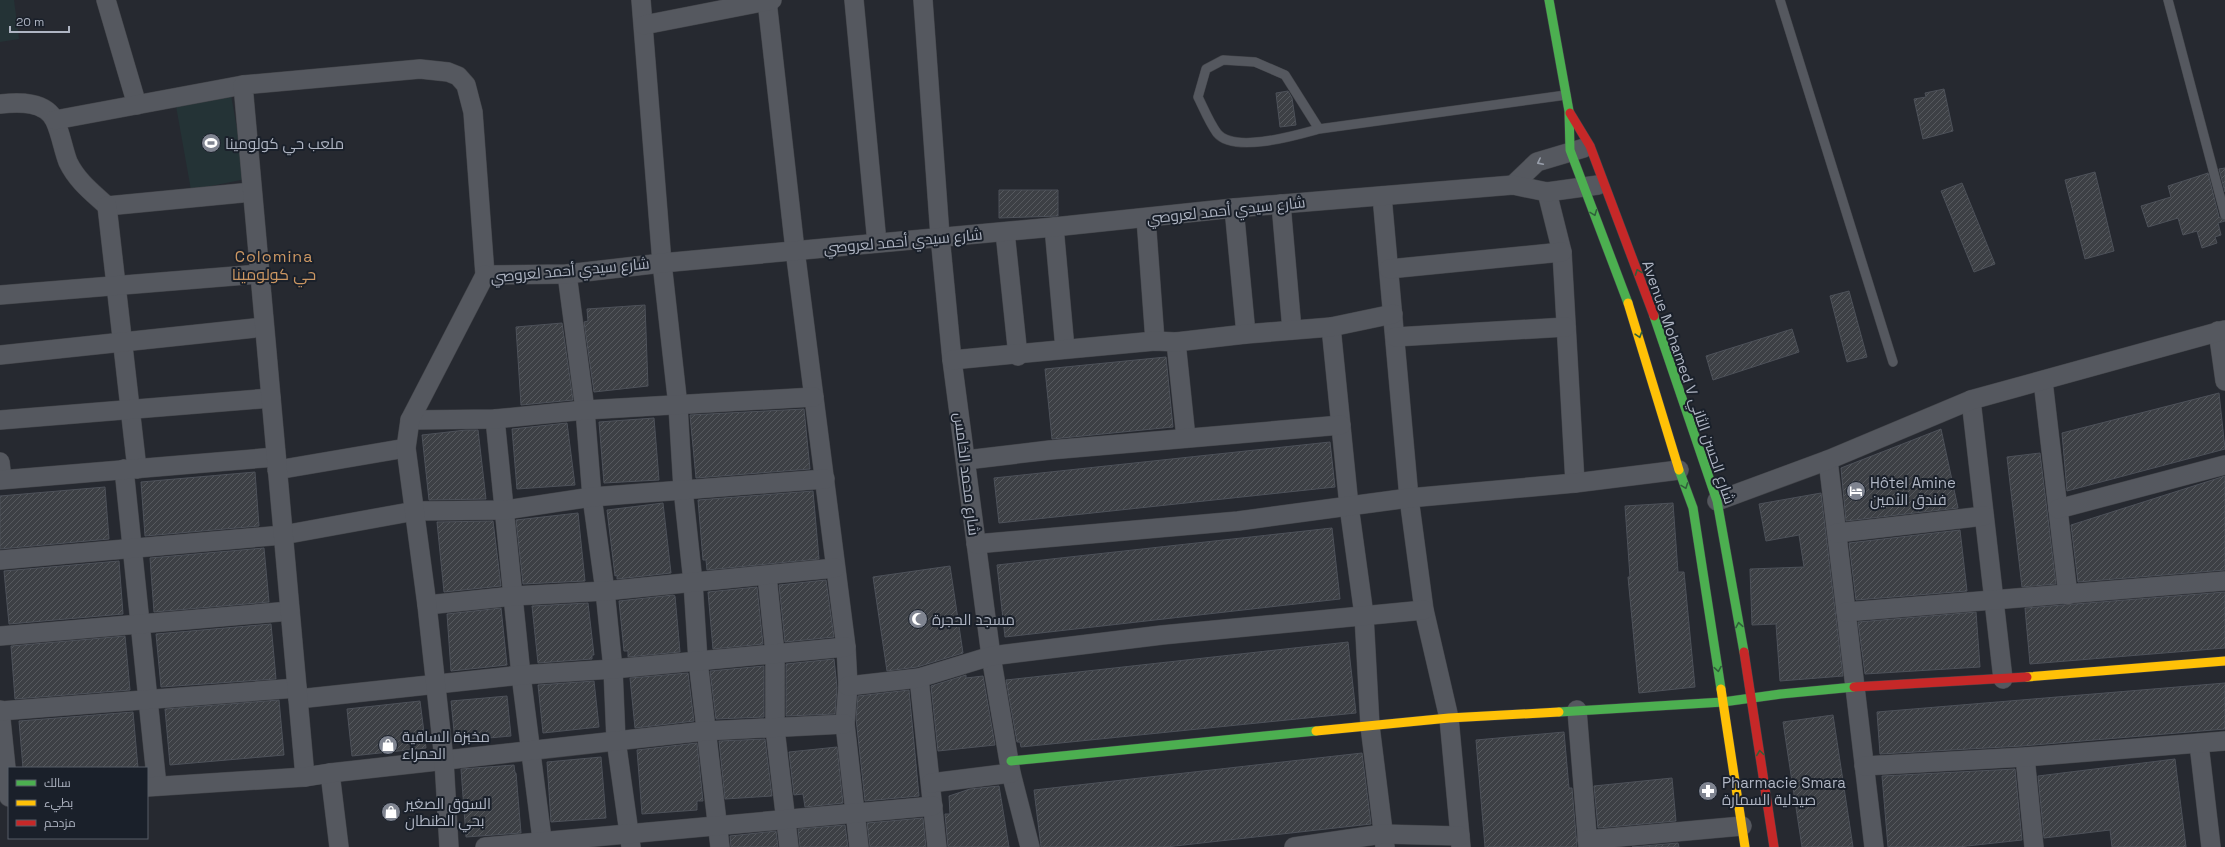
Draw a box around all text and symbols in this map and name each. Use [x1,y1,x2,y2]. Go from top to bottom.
scale bar [10,8,69,34]
text: 20 m [16,14,44,30]
sports icon: ملعب حي كولومينا [200,132,222,154]
place label: ملعب حي كولومينا [225,134,344,156]
one-way arrow [1537,157,1544,165]
street label: شارع سيدي أحمد لعروصي [1146,192,1307,231]
one-way arrow [1590,209,1598,216]
street label: شارع سيدي أحمد لعروصي [823,225,984,260]
district label: Colomina حي كولومينا [232,246,316,288]
street label: شارع سيدي أحمد لعروصي [490,254,651,289]
street label: Avenue Mohamed V شارع الحسن الثاني [1635,258,1740,507]
one-way arrow [1634,269,1642,276]
one-way arrow [1634,331,1643,338]
street label: شارع محمد الخامس [948,412,984,537]
place label: Hôtel Amine فندق الأمين [1870,473,1956,510]
hotel icon: Hôtel Amine فندق الأمين [1845,480,1867,502]
one-way arrow [1680,483,1689,490]
mosque icon: مسجد الحجرة [907,608,929,630]
place label: مسجد الحجرة [932,610,1015,629]
one-way arrow [1735,622,1744,628]
one-way arrow [1713,666,1722,672]
place label: مخبزة الساقية الحمراء [402,727,490,763]
shop icon: مخبزة الساقية الحمراء [377,734,399,756]
one-way arrow [1756,750,1765,756]
legend [8,767,148,839]
place label: Pharmacie Smara صيدلية السمارة [1722,773,1846,809]
text: سالك [44,775,71,791]
pharmacy icon: Pharmacie Smara صيدلية السمارة [1697,780,1719,802]
place label: السوق الصغير بحي الطنطان [404,794,491,833]
text: بطيء [44,795,73,813]
shop icon: السوق الصغير بحي الطنطان [380,801,402,823]
text: مزدحم [44,815,76,831]

